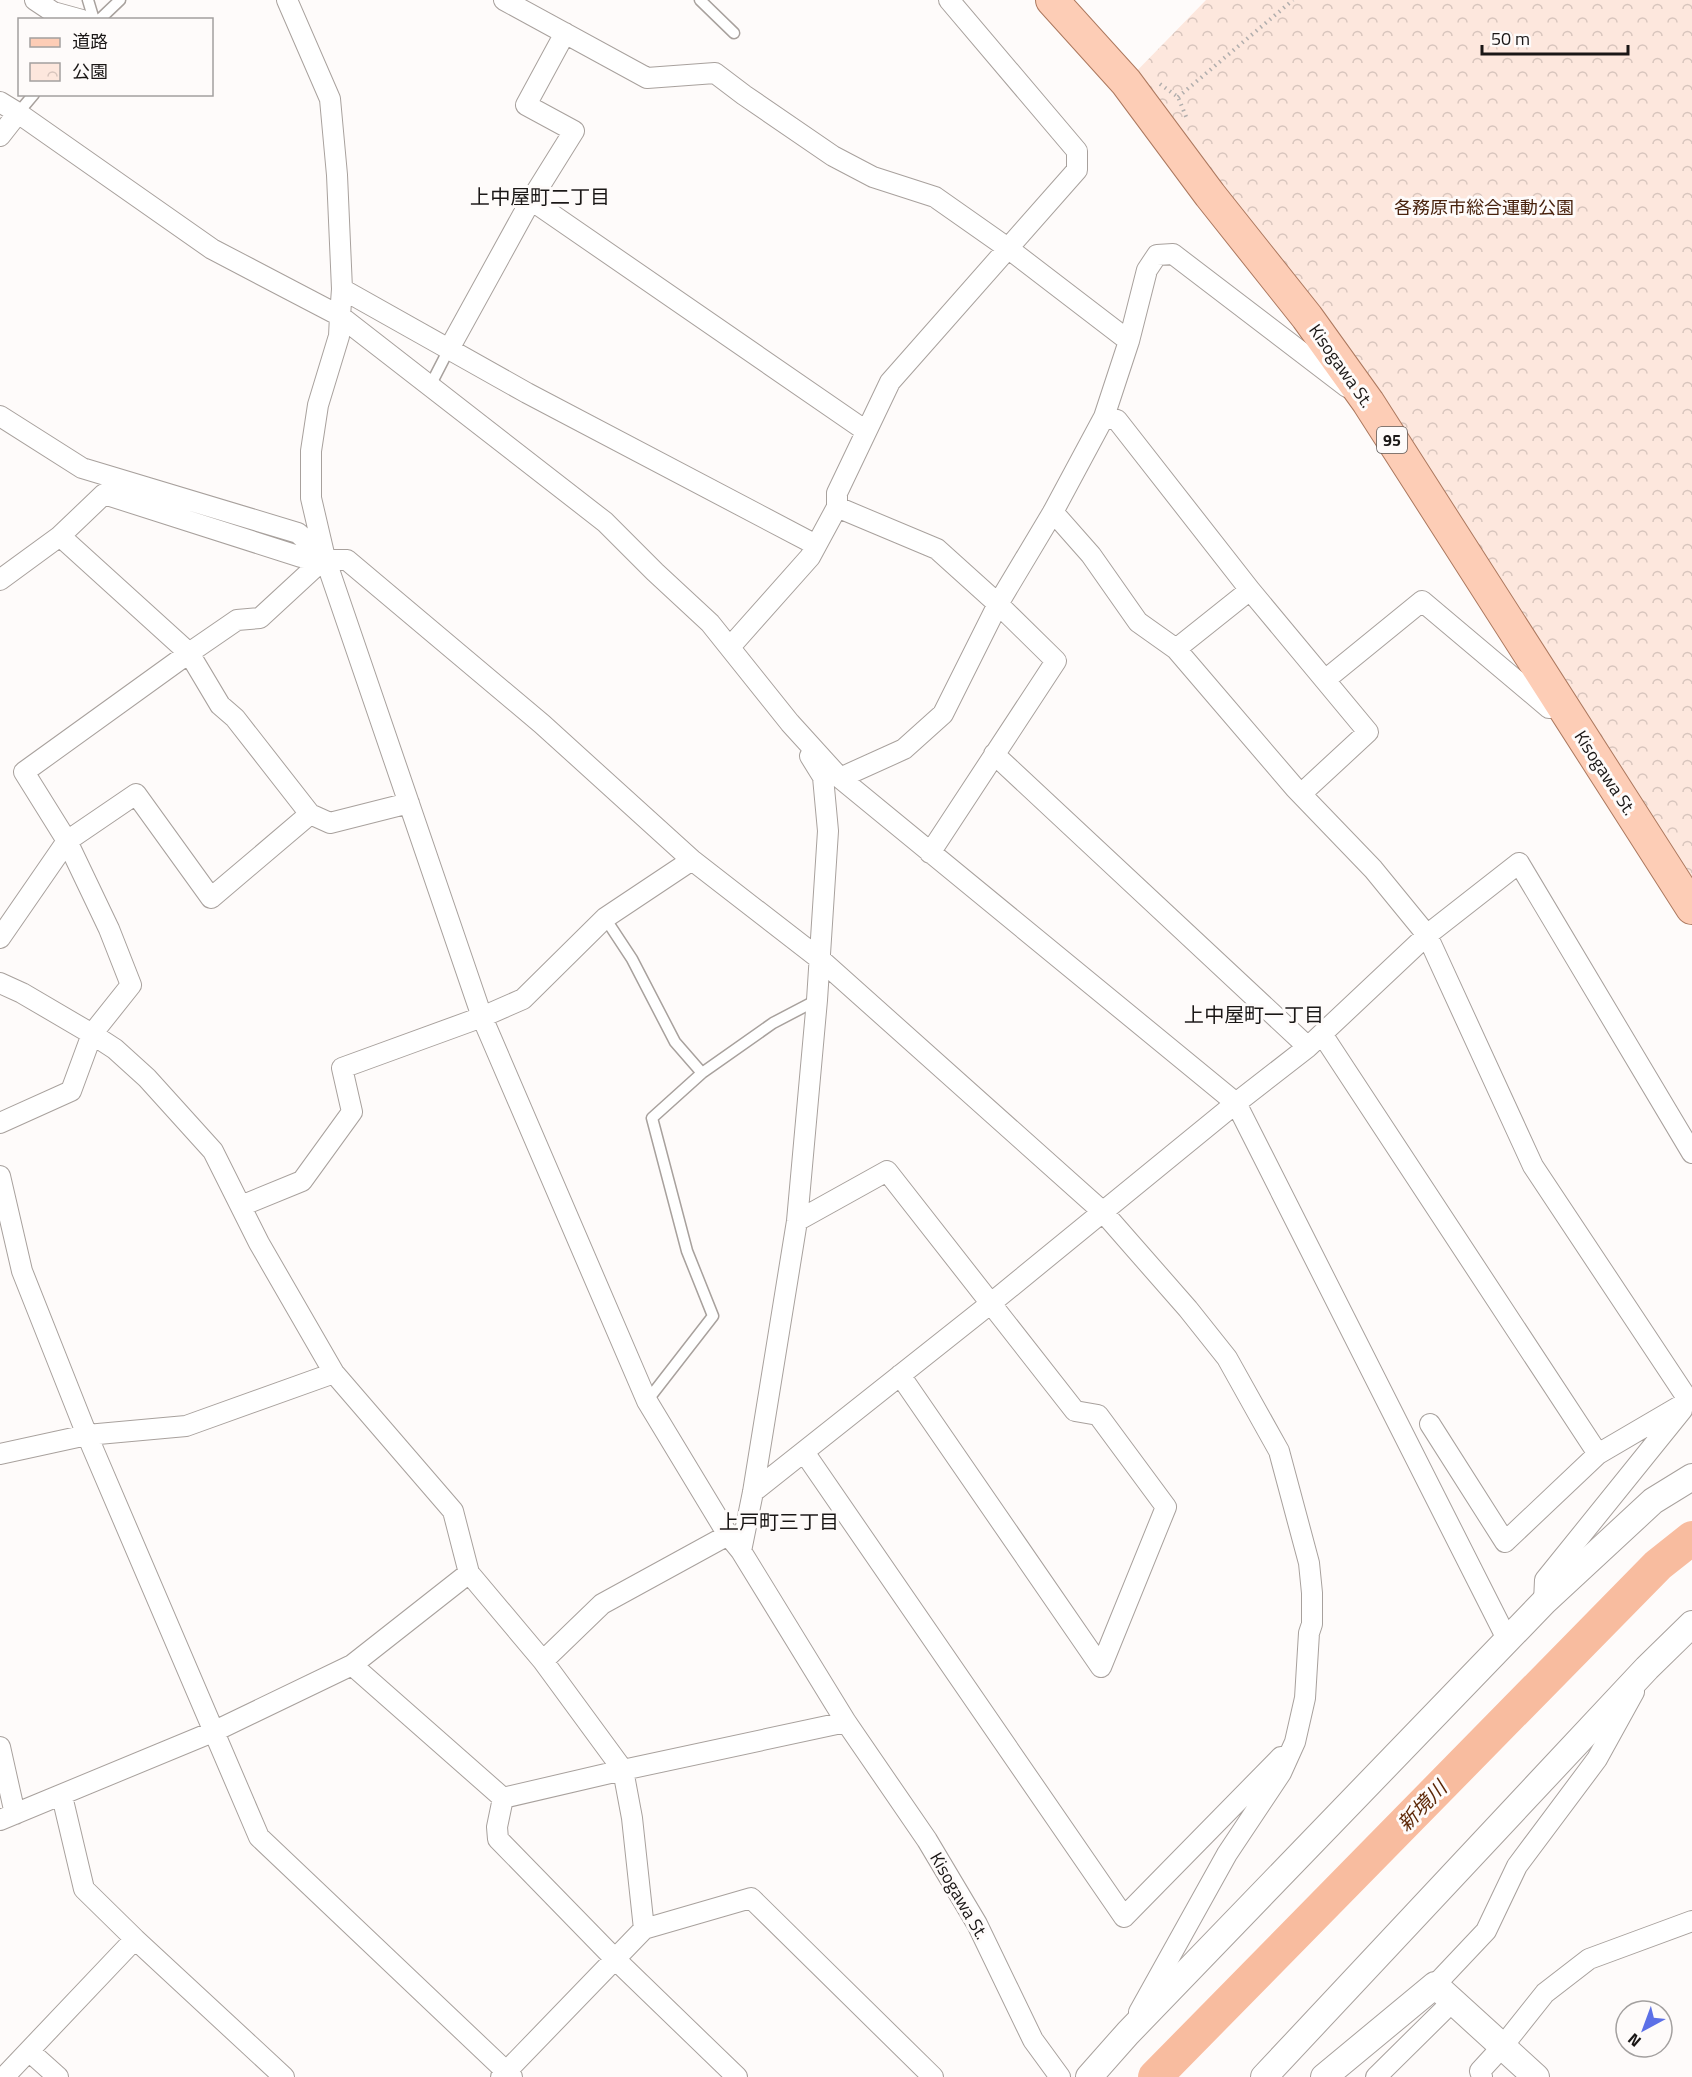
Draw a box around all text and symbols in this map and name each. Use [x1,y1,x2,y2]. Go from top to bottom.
legend [18,18,213,96]
scale bar [1482,18,1628,56]
text: 50 m [1491,25,1530,52]
text: 道路 [72,28,108,55]
text: 公園 [72,58,108,85]
district label: 上中屋町二丁目 [470,181,610,212]
park label: 各務原市総合運動公園 [1394,194,1574,221]
street label: Kisogawa St. [1303,318,1380,413]
road number: 95 [1377,427,1407,453]
street label: Kisogawa St. [1568,725,1643,821]
district label: 上中屋町一丁目 [1184,999,1324,1030]
district label: 上戸町三丁目 [719,1506,839,1537]
water label: 新境川 [1390,1772,1455,1838]
street label: Kisogawa St. [924,1847,995,1944]
north arrow [1614,1999,1674,2059]
text: N [1622,2028,1646,2053]

